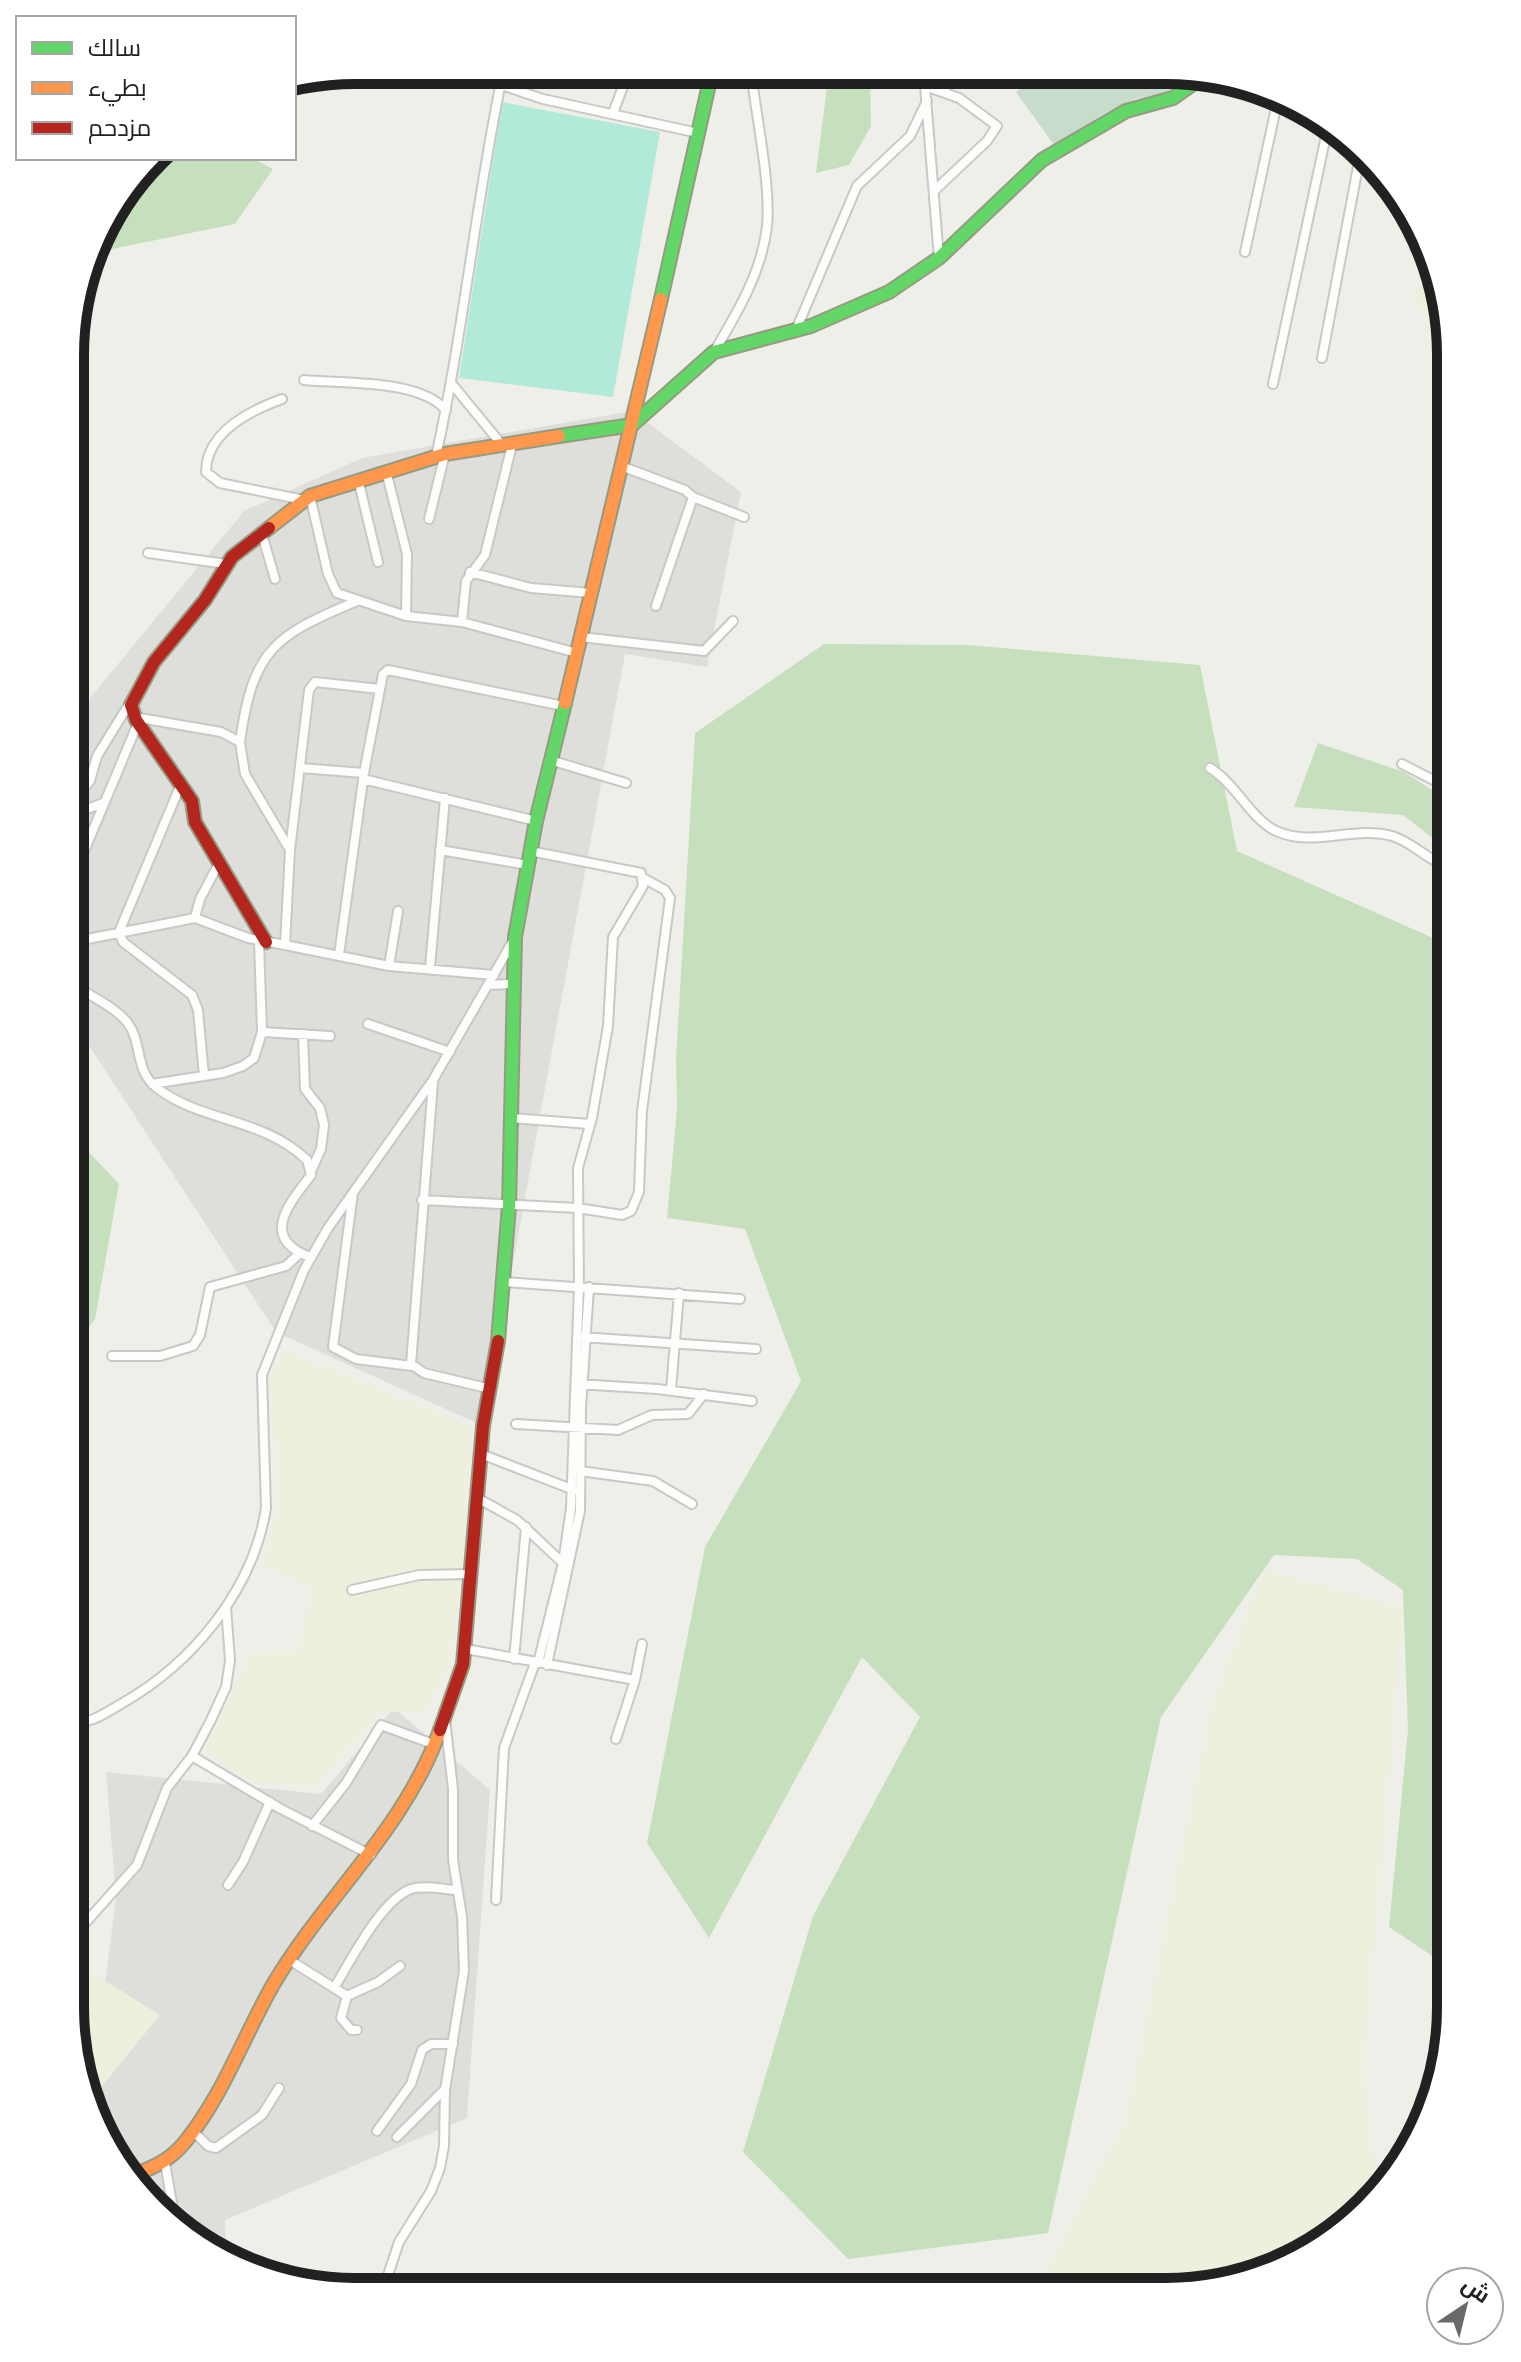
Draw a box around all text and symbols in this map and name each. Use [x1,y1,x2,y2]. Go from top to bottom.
legend [16,16,296,160]
text: سالك [88,31,141,63]
text: بطيء [88,71,147,107]
text: مزدحم [88,111,151,144]
north arrow [1425,2266,1505,2346]
text: ش [1457,2269,1497,2309]

